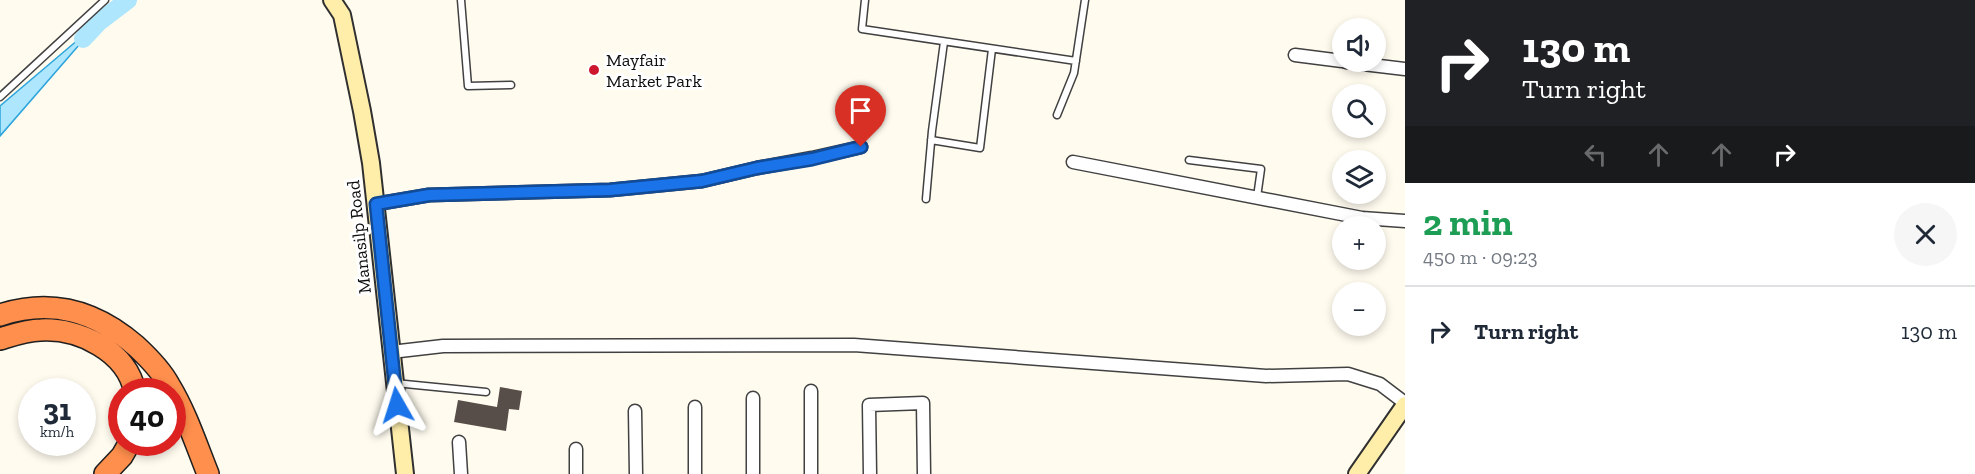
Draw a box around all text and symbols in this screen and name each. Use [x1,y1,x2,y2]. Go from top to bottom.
map controls [1332,18,1386,336]
button: sound [1332,18,1386,72]
text: 130 m [1522,22,1630,73]
icon: right [1423,24,1501,102]
place label: Mayfair Market Park [606,49,702,92]
marker: Mayfair Market Park [587,63,601,77]
text: Turn right [1522,73,1646,105]
button: search [1332,84,1386,138]
pin [835,85,886,147]
icon: arrive [844,94,877,127]
icon: left [1579,138,1612,171]
icon: ahead [1642,138,1675,171]
icon: ahead [1705,138,1738,171]
icon: right [1768,138,1801,171]
button: layers [1332,150,1386,204]
street label: Manasilp Road [342,179,376,295]
text: 2 min [1423,201,1513,244]
button: close [1894,203,1957,266]
button: + [1332,216,1386,270]
text: 450 m · 09:23 [1423,245,1538,269]
button: − [1332,282,1386,336]
icon: right [1423,315,1456,348]
text: Turn right [1474,318,1578,345]
text: 130 m [1901,318,1957,345]
position arrow [365,373,429,437]
speed limit sign: 40 [108,378,186,456]
text: 31 [43,392,71,428]
text: km/h [40,423,74,441]

